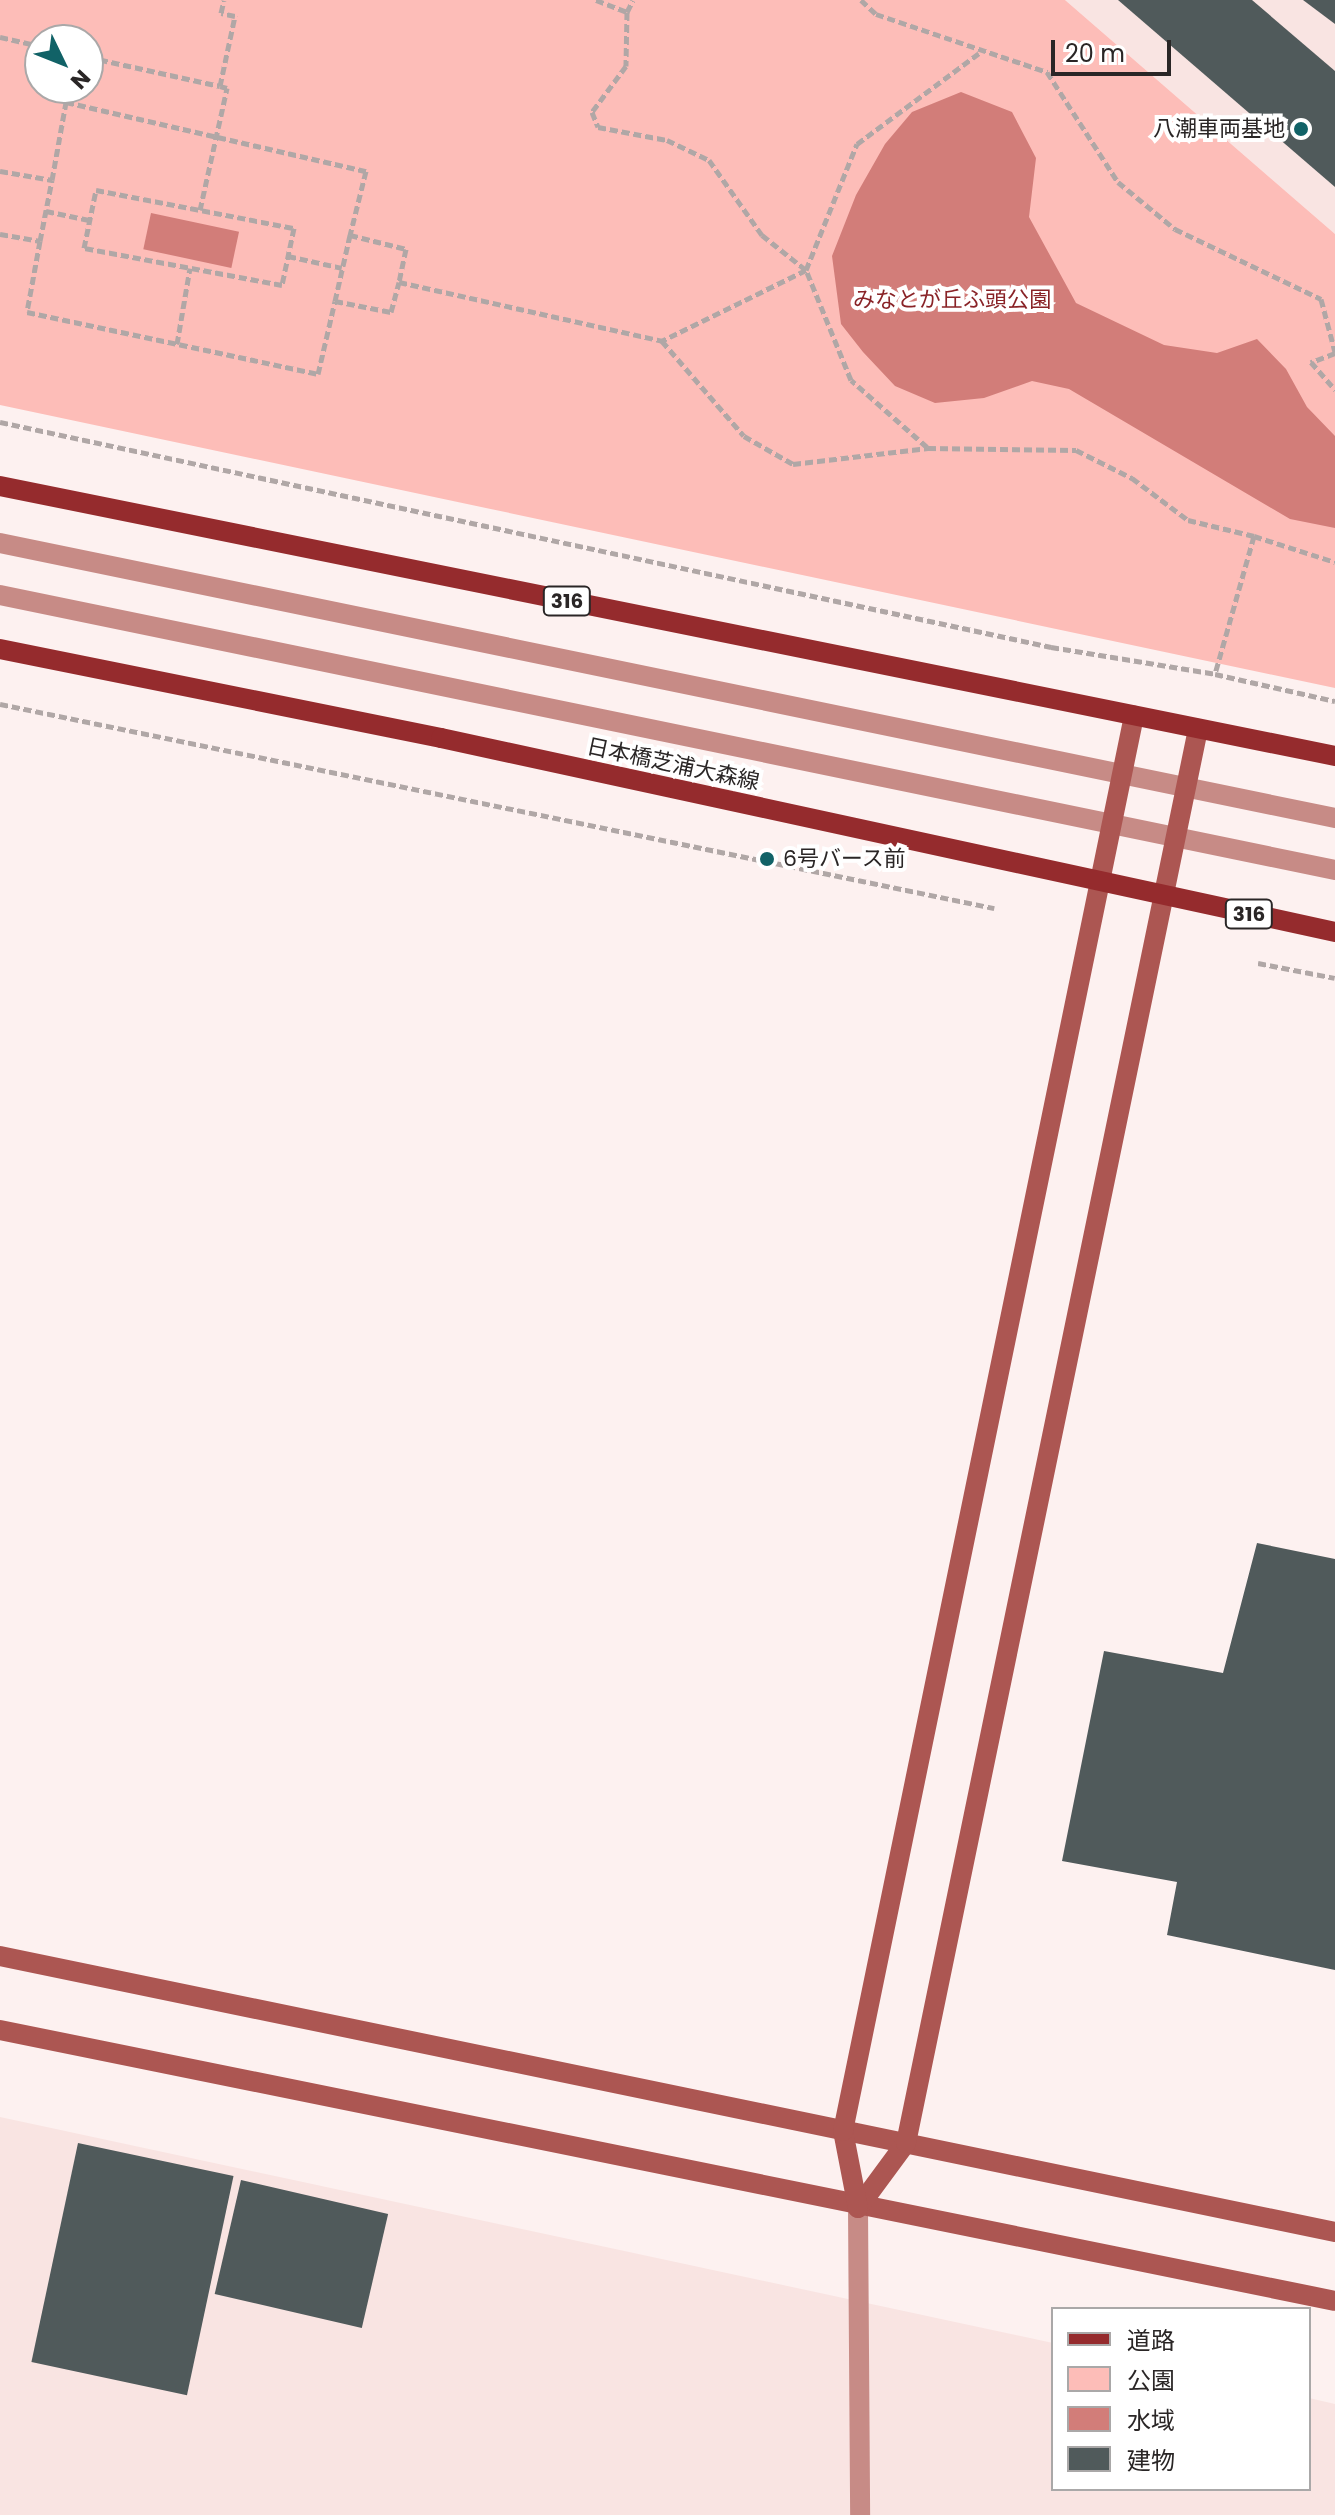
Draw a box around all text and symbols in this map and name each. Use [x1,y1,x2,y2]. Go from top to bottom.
north arrow [24,24,104,104]
scale bar [1055,24,1175,74]
text: 20 m [1065,37,1125,70]
text: N [63,63,97,96]
place label: 八潮車両基地 [1153,116,1285,142]
marker: 八潮車両基地 [1292,120,1310,138]
park label: みなとが丘ふ頭公園 [853,287,1051,313]
road number: 316 [541,585,593,617]
street label: 日本橋芝浦大森線 [584,733,762,795]
place label: 6号バース前 [783,846,907,872]
marker: 6号バース前 [758,850,776,868]
road number: 316 [1223,898,1275,930]
legend [1051,2307,1311,2491]
text: 道路 [1127,2324,1175,2357]
text: 公園 [1127,2364,1175,2397]
text: 水域 [1127,2404,1175,2437]
text: 建物 [1127,2444,1175,2477]

